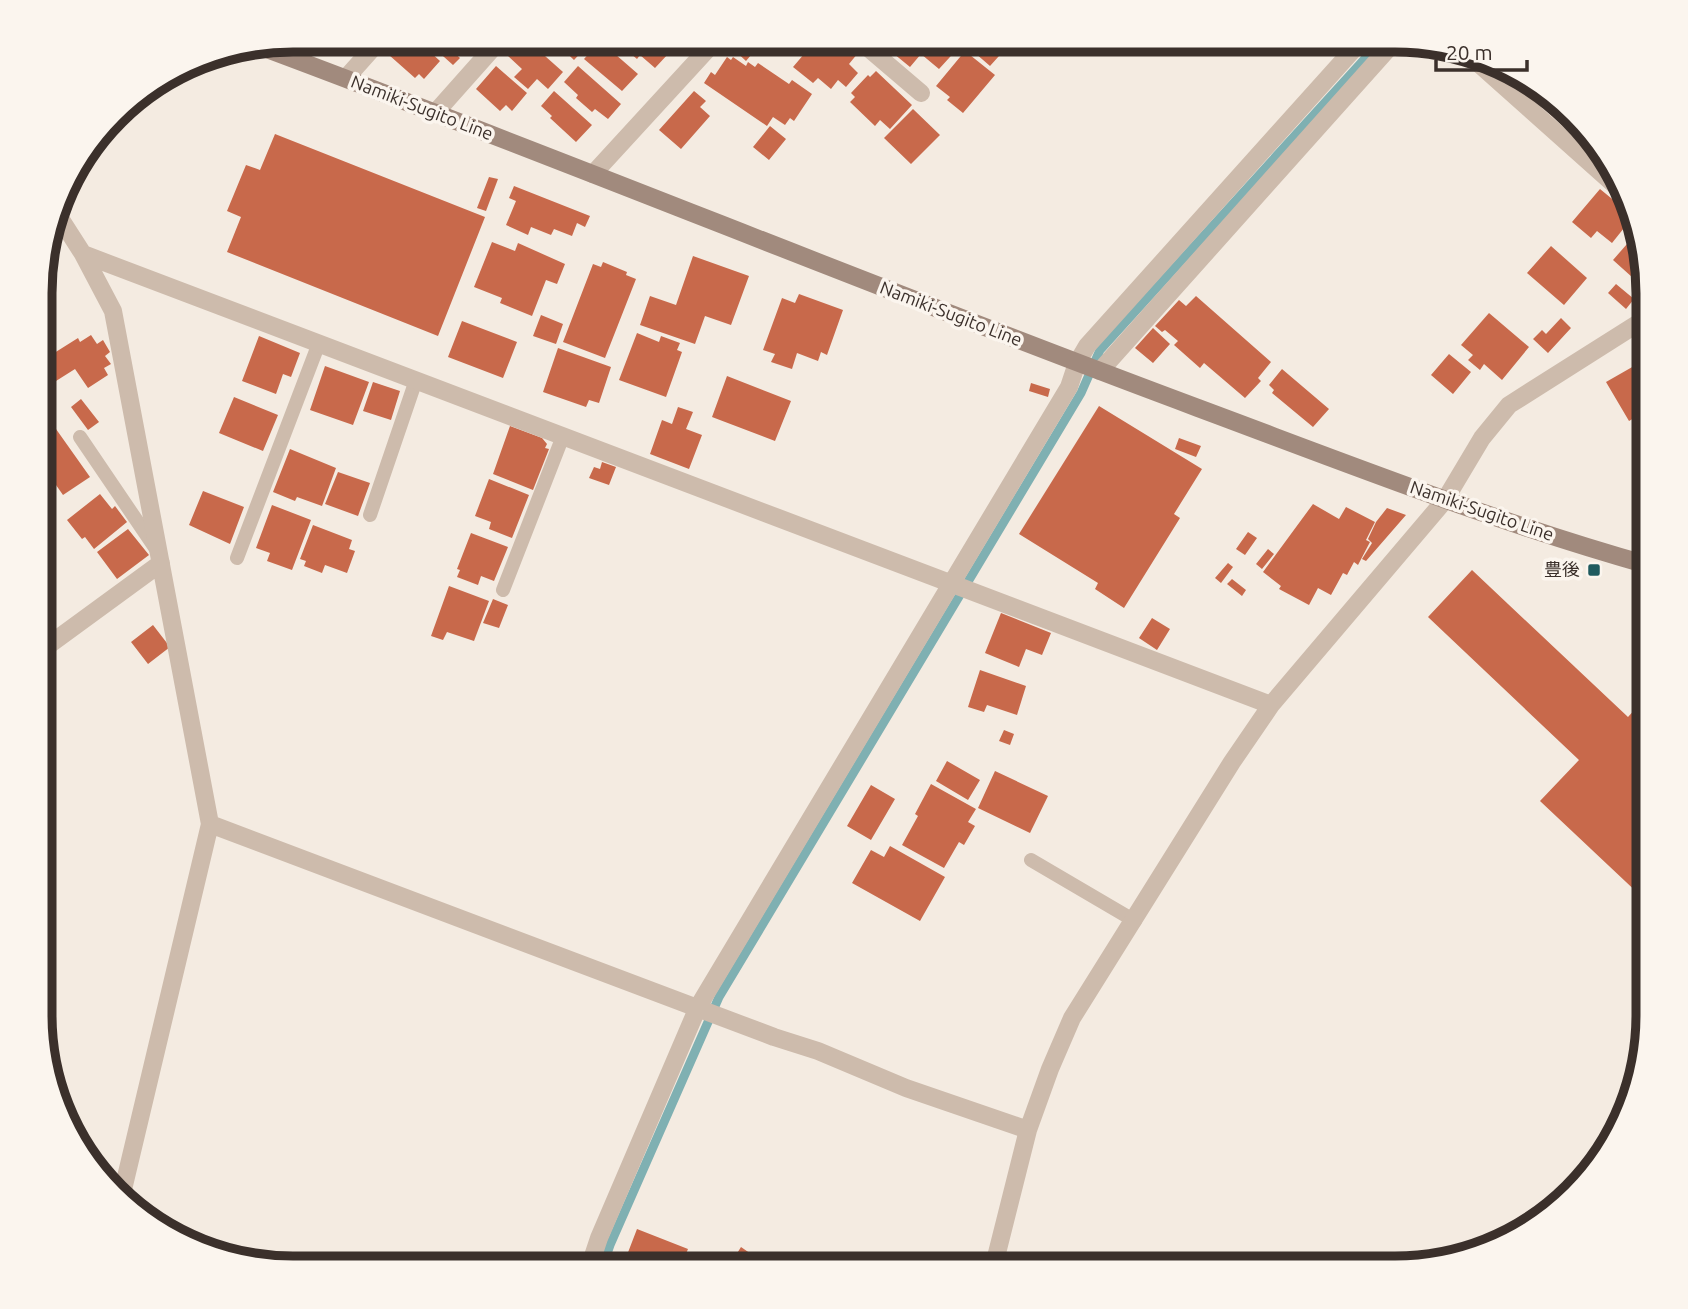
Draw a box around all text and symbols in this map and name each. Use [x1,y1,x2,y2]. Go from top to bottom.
scale bar [1436,28,1527,72]
text: 20 m [1446,40,1493,64]
street label: Namiki-Sugito Line [348,71,496,143]
street label: Namiki-Sugito Line [877,277,1025,349]
street label: Namiki-Sugito Line [1408,476,1557,544]
place label: 豊後 [1544,559,1580,579]
marker: 豊後 [1586,562,1602,578]

